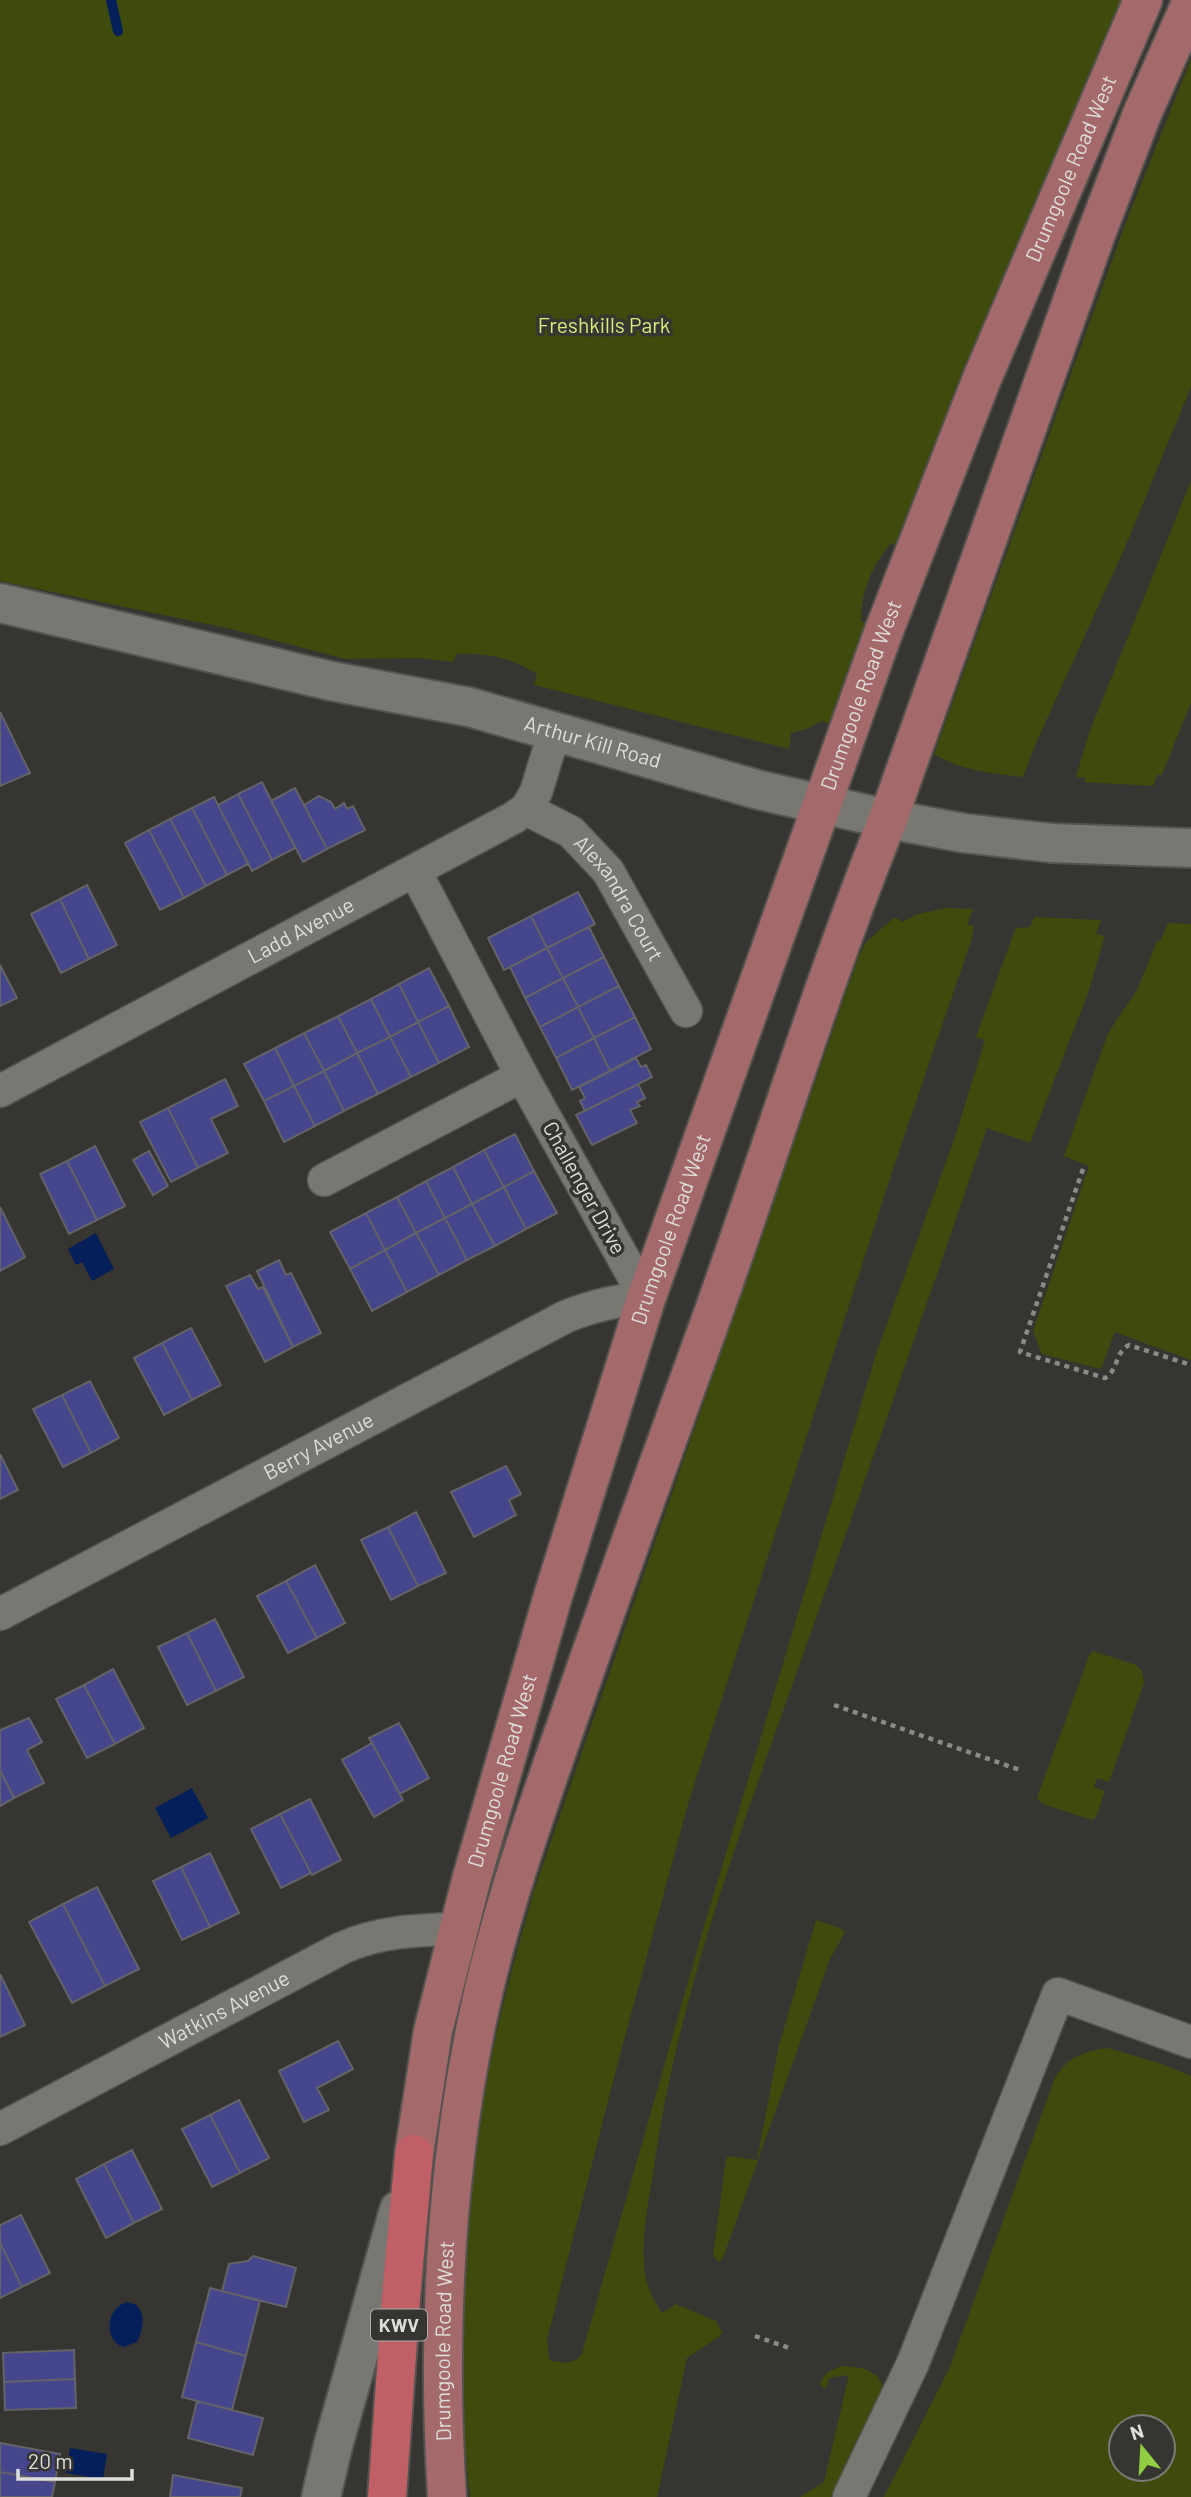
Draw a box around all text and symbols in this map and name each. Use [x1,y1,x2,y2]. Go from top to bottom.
street label: Drumgoole Road West [1019,71,1121,265]
park label: Freshkills Park [538,312,670,337]
street label: Drumgoole Road West [814,596,906,793]
street label: Arthur Kill Road [522,709,664,772]
street label: Alexandra Court [570,829,670,965]
street label: Ladd Avenue [243,891,358,968]
street label: Challenger Drive [538,1116,632,1258]
street label: Drumgoole Road West [625,1130,715,1327]
street label: Berry Avenue [259,1406,377,1484]
street label: Drumgoole Road West [461,1670,541,1870]
street label: Watkins Avenue [154,1964,293,2054]
street label: Drumgoole Road West [429,2240,458,2442]
road number: KWV [371,2310,427,2340]
north arrow [1107,2413,1177,2483]
text: N [1127,2418,1146,2444]
scale bar [18,2438,131,2482]
text: 20 m [28,2448,73,2473]

